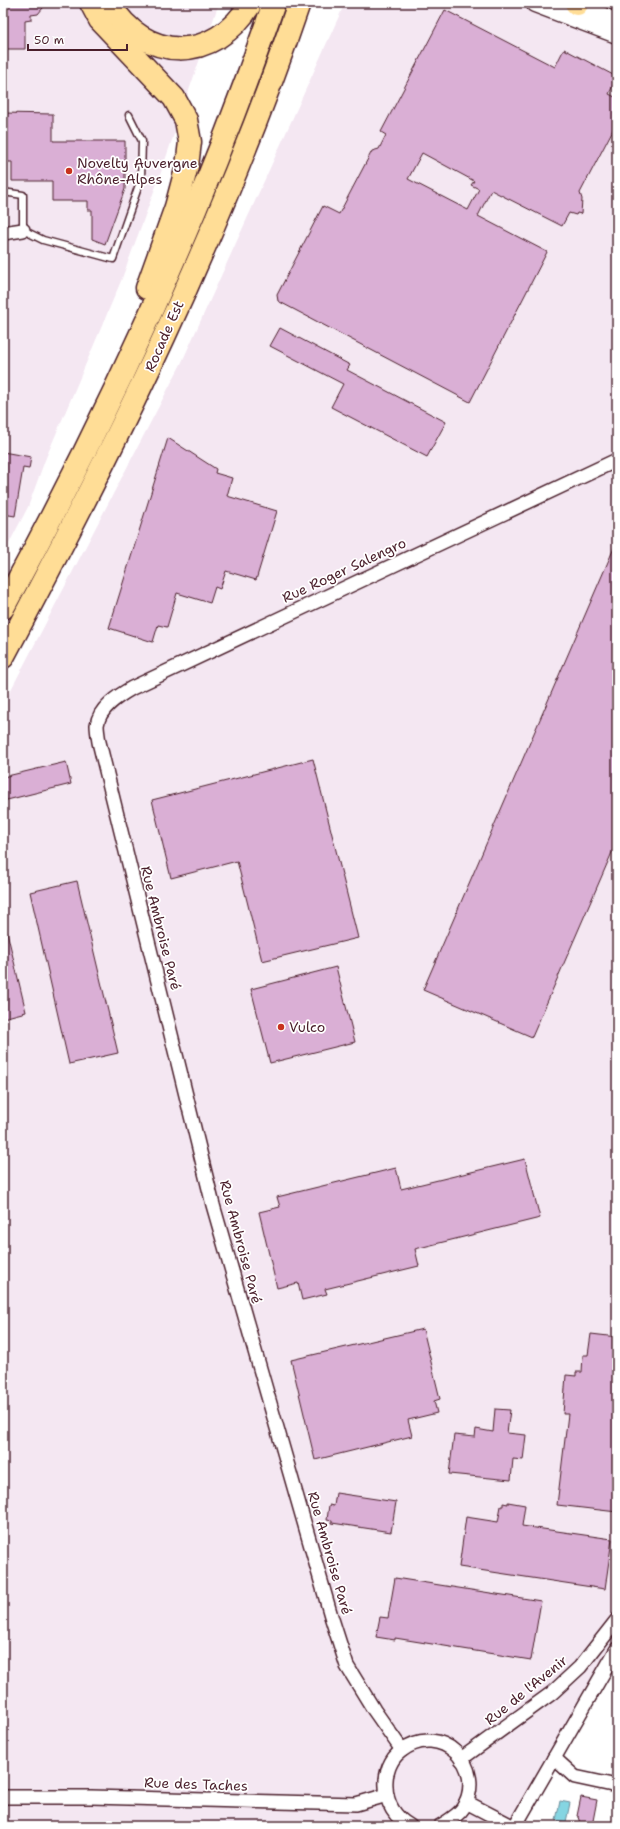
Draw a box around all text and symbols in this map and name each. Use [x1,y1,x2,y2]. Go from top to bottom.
scale bar [28,26,127,52]
text: 50 m [34,32,64,48]
place label: Novelty Auvergne Rhône-Alpes [77,154,198,188]
marker: Novelty Auvergne Rhône-Alpes [64,166,74,176]
street label: Rocade Est [140,298,188,374]
street label: Rue Roger Salengro [279,533,409,607]
street label: Rue Ambroise Paré [137,864,185,992]
place label: Vulco [289,1018,325,1036]
marker: Vulco [276,1022,286,1032]
street label: Rue Ambroise Paré [216,1178,266,1306]
street label: Rue Ambroise Paré [304,1489,356,1617]
street label: Rue de l'Avenir [481,1651,571,1729]
street label: Rue des Taches [144,1773,248,1795]

